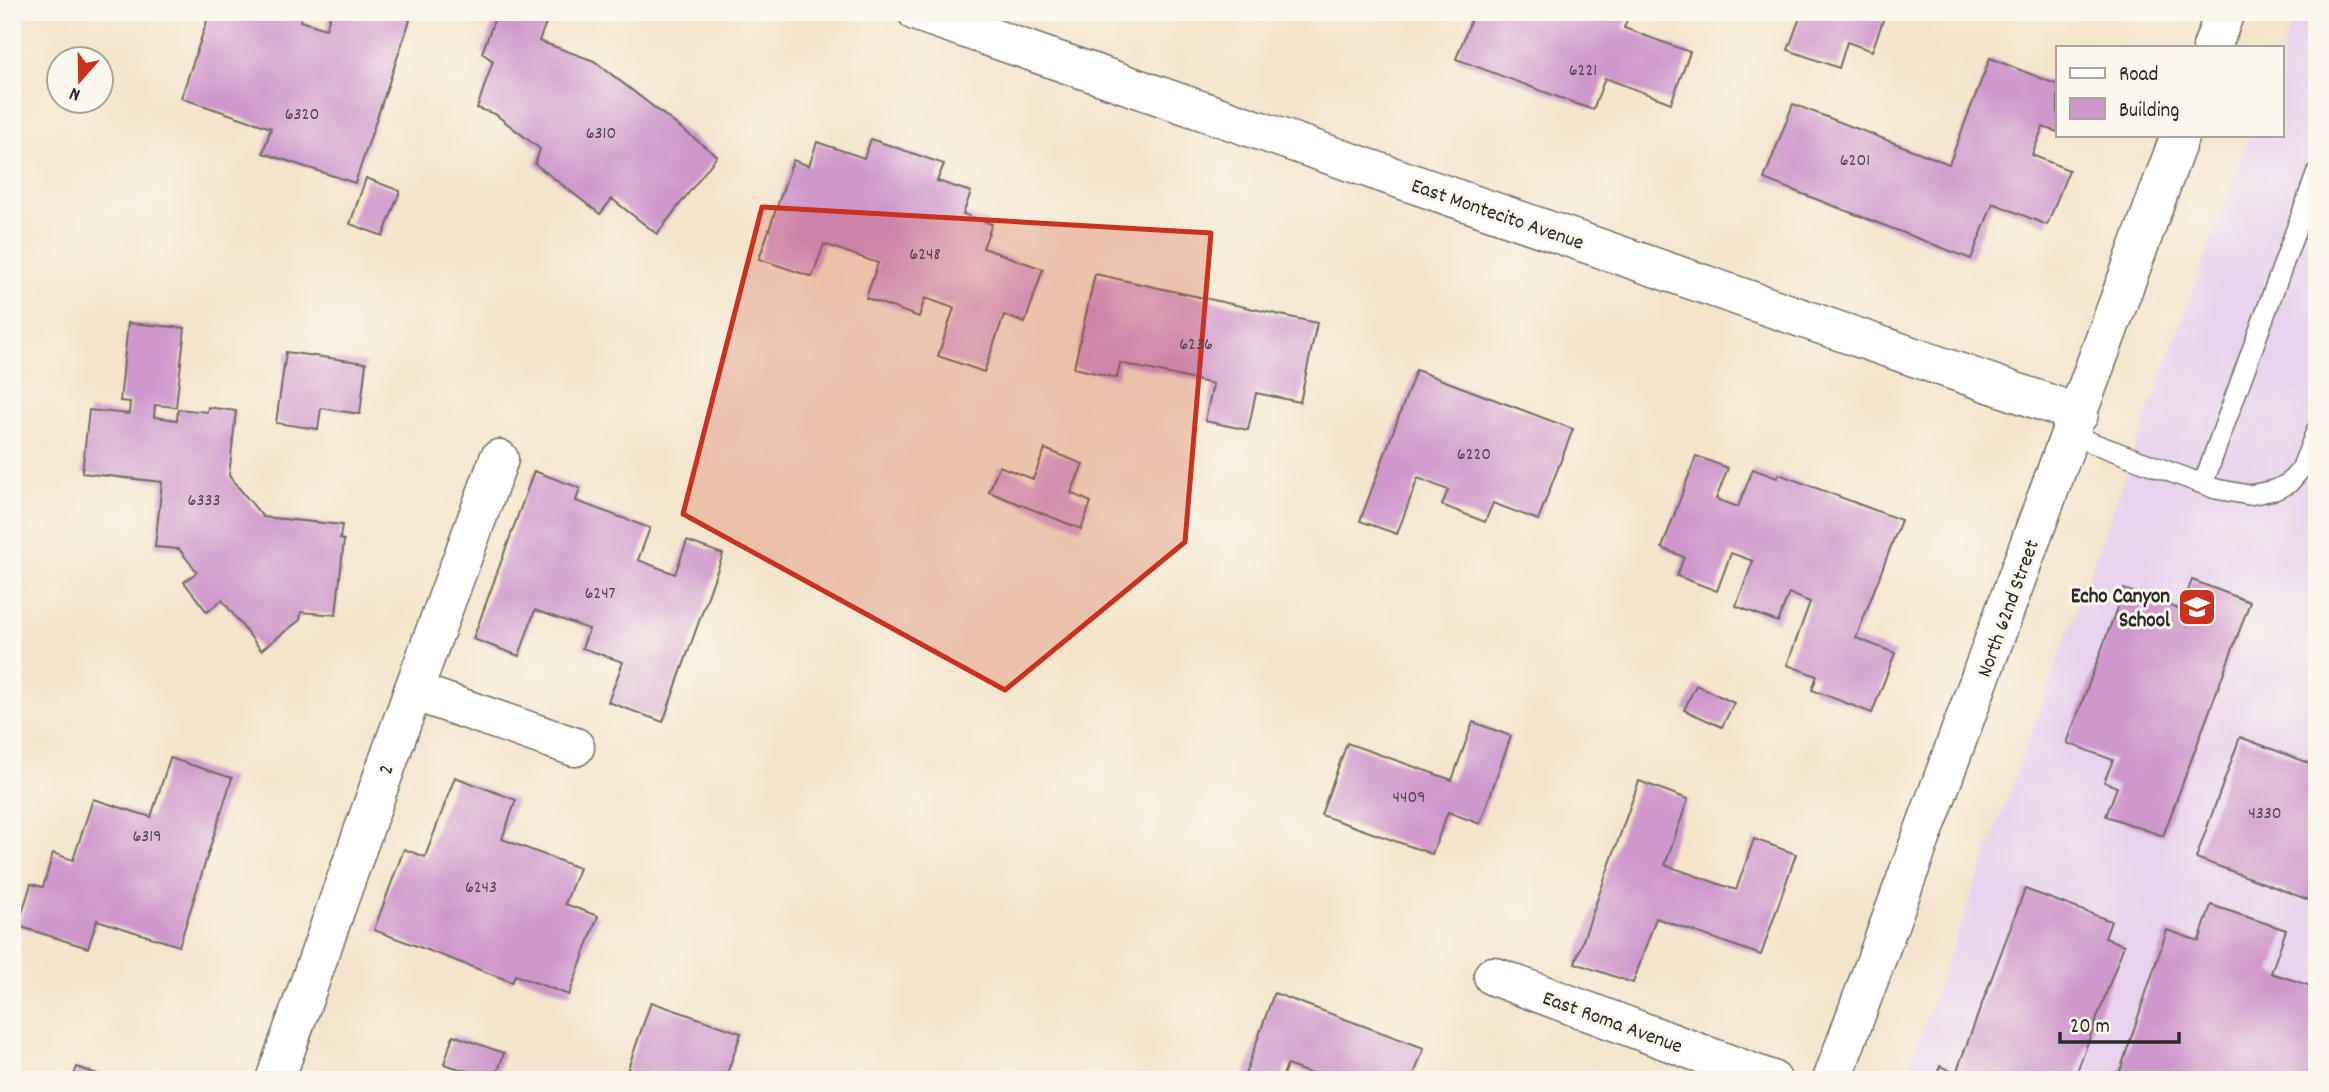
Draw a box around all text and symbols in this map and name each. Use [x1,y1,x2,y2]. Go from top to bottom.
north arrow [46,46,116,116]
legend [2056,46,2284,136]
house number: 6221 [1569,59,1597,84]
text: Road [2119,61,2158,91]
text: N [66,78,84,107]
text: Building [2119,97,2179,127]
house number: 6320 [285,103,319,128]
house number: 6310 [586,122,616,147]
house number: 6201 [1840,149,1870,174]
street label: East Montecito Avenue [1407,172,1587,259]
house number: 6248 [909,243,941,268]
house number: 6236 [1179,333,1213,358]
house number: 6220 [1457,443,1491,468]
house number: 6333 [188,489,220,514]
street label: North 62nd Street [1971,536,2049,682]
house number: 6247 [584,582,616,607]
place label: Echo Canyon School [2071,583,2171,637]
school or university icon: Echo Canyon School [2176,586,2218,628]
street label: 2 [372,761,403,779]
house number: 4409 [1393,786,1426,811]
house number: 4330 [2248,802,2282,827]
house number: 6319 [133,825,162,850]
house number: 6243 [465,876,497,901]
street label: East Roma Avenue [1538,985,1686,1063]
scale bar [2060,1001,2178,1045]
text: 20 m [2070,1013,2110,1043]

